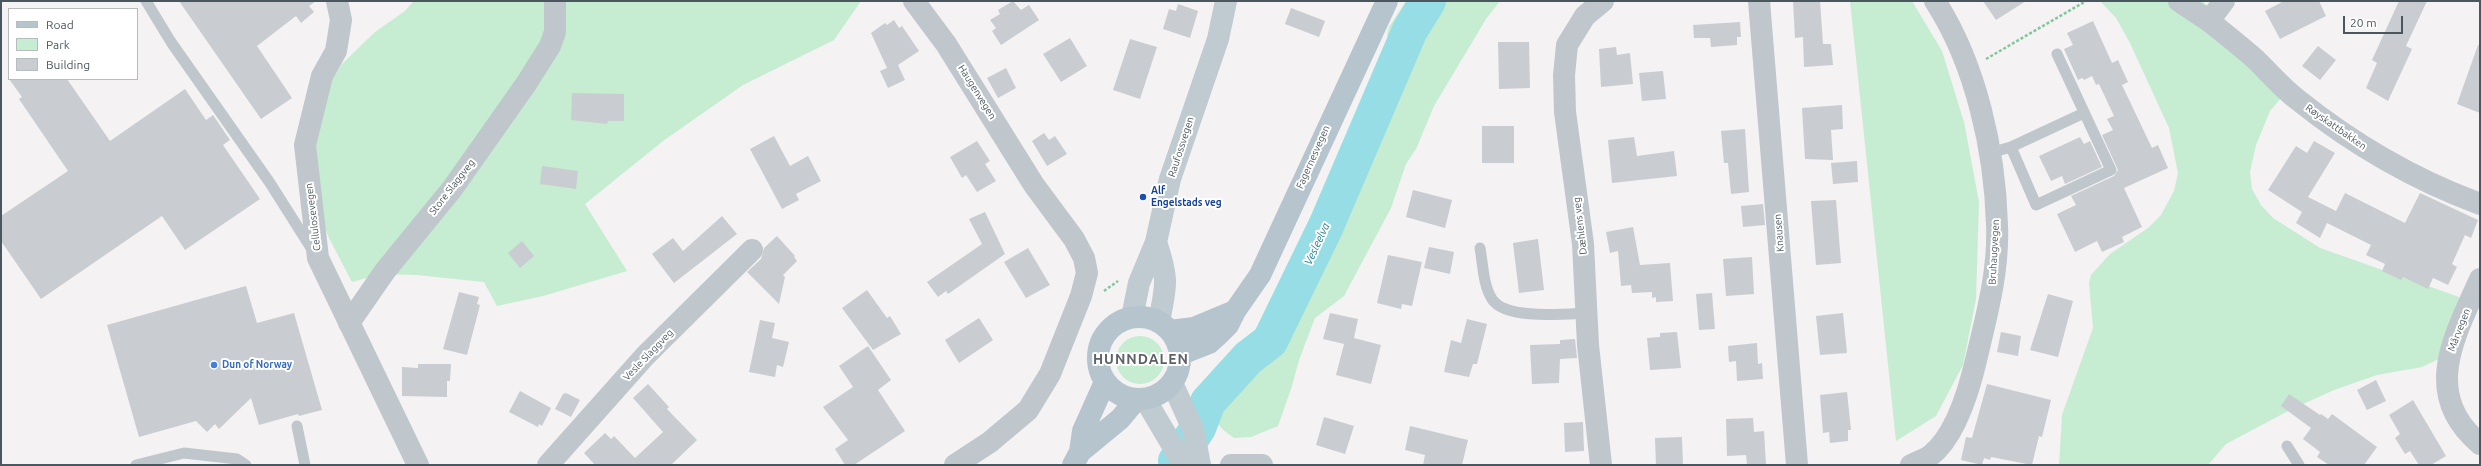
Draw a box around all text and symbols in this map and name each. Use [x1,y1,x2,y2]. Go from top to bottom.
legend [8,8,138,80]
scale bar [2345,8,2405,34]
text: 20 m [2350,16,2377,29]
text: Road [46,18,74,31]
text: Park [46,38,70,51]
text: Building [46,58,90,71]
street label: Haugenvegen [955,62,999,122]
street label: Røyskattbakken [2303,102,2369,152]
street label: Raufossvegen [1166,115,1196,179]
street label: Fagernesvegen [1294,123,1332,191]
street label: Store Slaggveg [427,157,477,217]
street label: Cellulosevegen [303,182,323,252]
place label: Alf Engelstads veg [1151,185,1222,208]
marker: Alf Engelstads veg [1138,192,1148,202]
street label: Dæhlens veg [1571,197,1589,255]
street label: Knausen [1772,214,1786,252]
street label: Bruhaugvegen [1986,219,2002,285]
water label: Vesleelva [1302,221,1332,267]
street label: Mårvegen [2445,307,2473,353]
street label: Vesle Slaggveg [620,327,676,383]
district label: HUNNDALEN [1093,351,1189,367]
place label: Dun of Norway [222,359,292,371]
marker: Dun of Norway [209,360,219,370]

